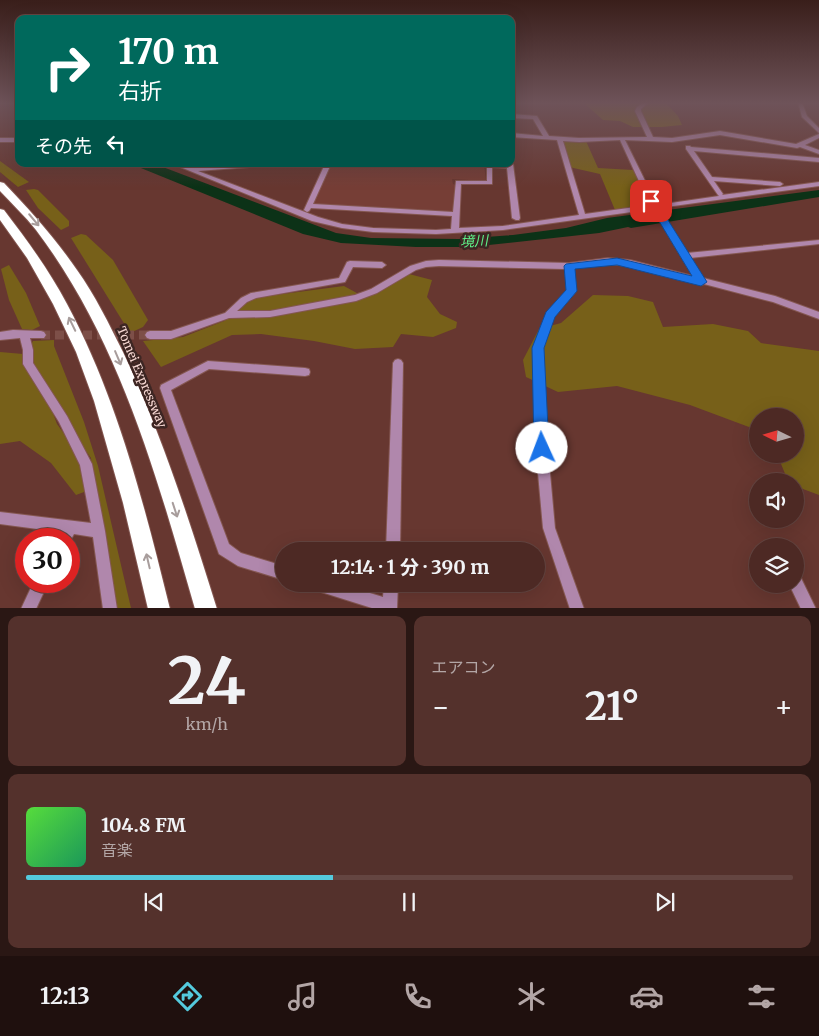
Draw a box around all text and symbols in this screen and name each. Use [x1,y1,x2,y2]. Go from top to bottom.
text: 170 m [118,30,219,74]
icon: right [35,35,100,100]
text: 右折 [118,77,162,105]
icon: left [102,130,130,158]
text: その先 [35,134,92,158]
pin [630,180,672,222]
icon: arrive [637,187,665,215]
one-way arrow [28,213,39,226]
water label: 境川 [460,231,490,251]
one-way arrow [66,316,76,331]
street label: Tomei Expressway [114,324,170,430]
one-way arrow [114,350,124,365]
north arrow [749,408,804,462]
map controls [749,408,804,593]
position arrow [515,421,567,473]
button: sound [749,473,804,528]
one-way arrow [171,502,180,517]
speed limit sign: 30 [15,528,80,593]
button: layers [749,538,804,593]
one-way arrow [143,554,152,570]
text: 12:14 · 1 分 · 390 m [331,555,489,579]
text: 24 [168,640,246,722]
text: エアコン [432,657,496,677]
text: 21° [585,683,640,730]
text: − [432,689,450,725]
text: + [774,689,793,725]
text: km/h [186,714,228,734]
text: 104.8 FM [101,813,186,837]
text: 音楽 [101,840,133,860]
icon: previous [140,888,168,916]
icon: pause [395,888,423,916]
icon: next [651,888,679,916]
icon: directions [170,979,205,1014]
icon: music [285,979,320,1014]
icon: phone [400,979,435,1014]
icon: climate [514,979,549,1014]
icon: car [629,979,664,1014]
icon: filters [744,979,779,1014]
text: 12:13 [40,982,90,1010]

